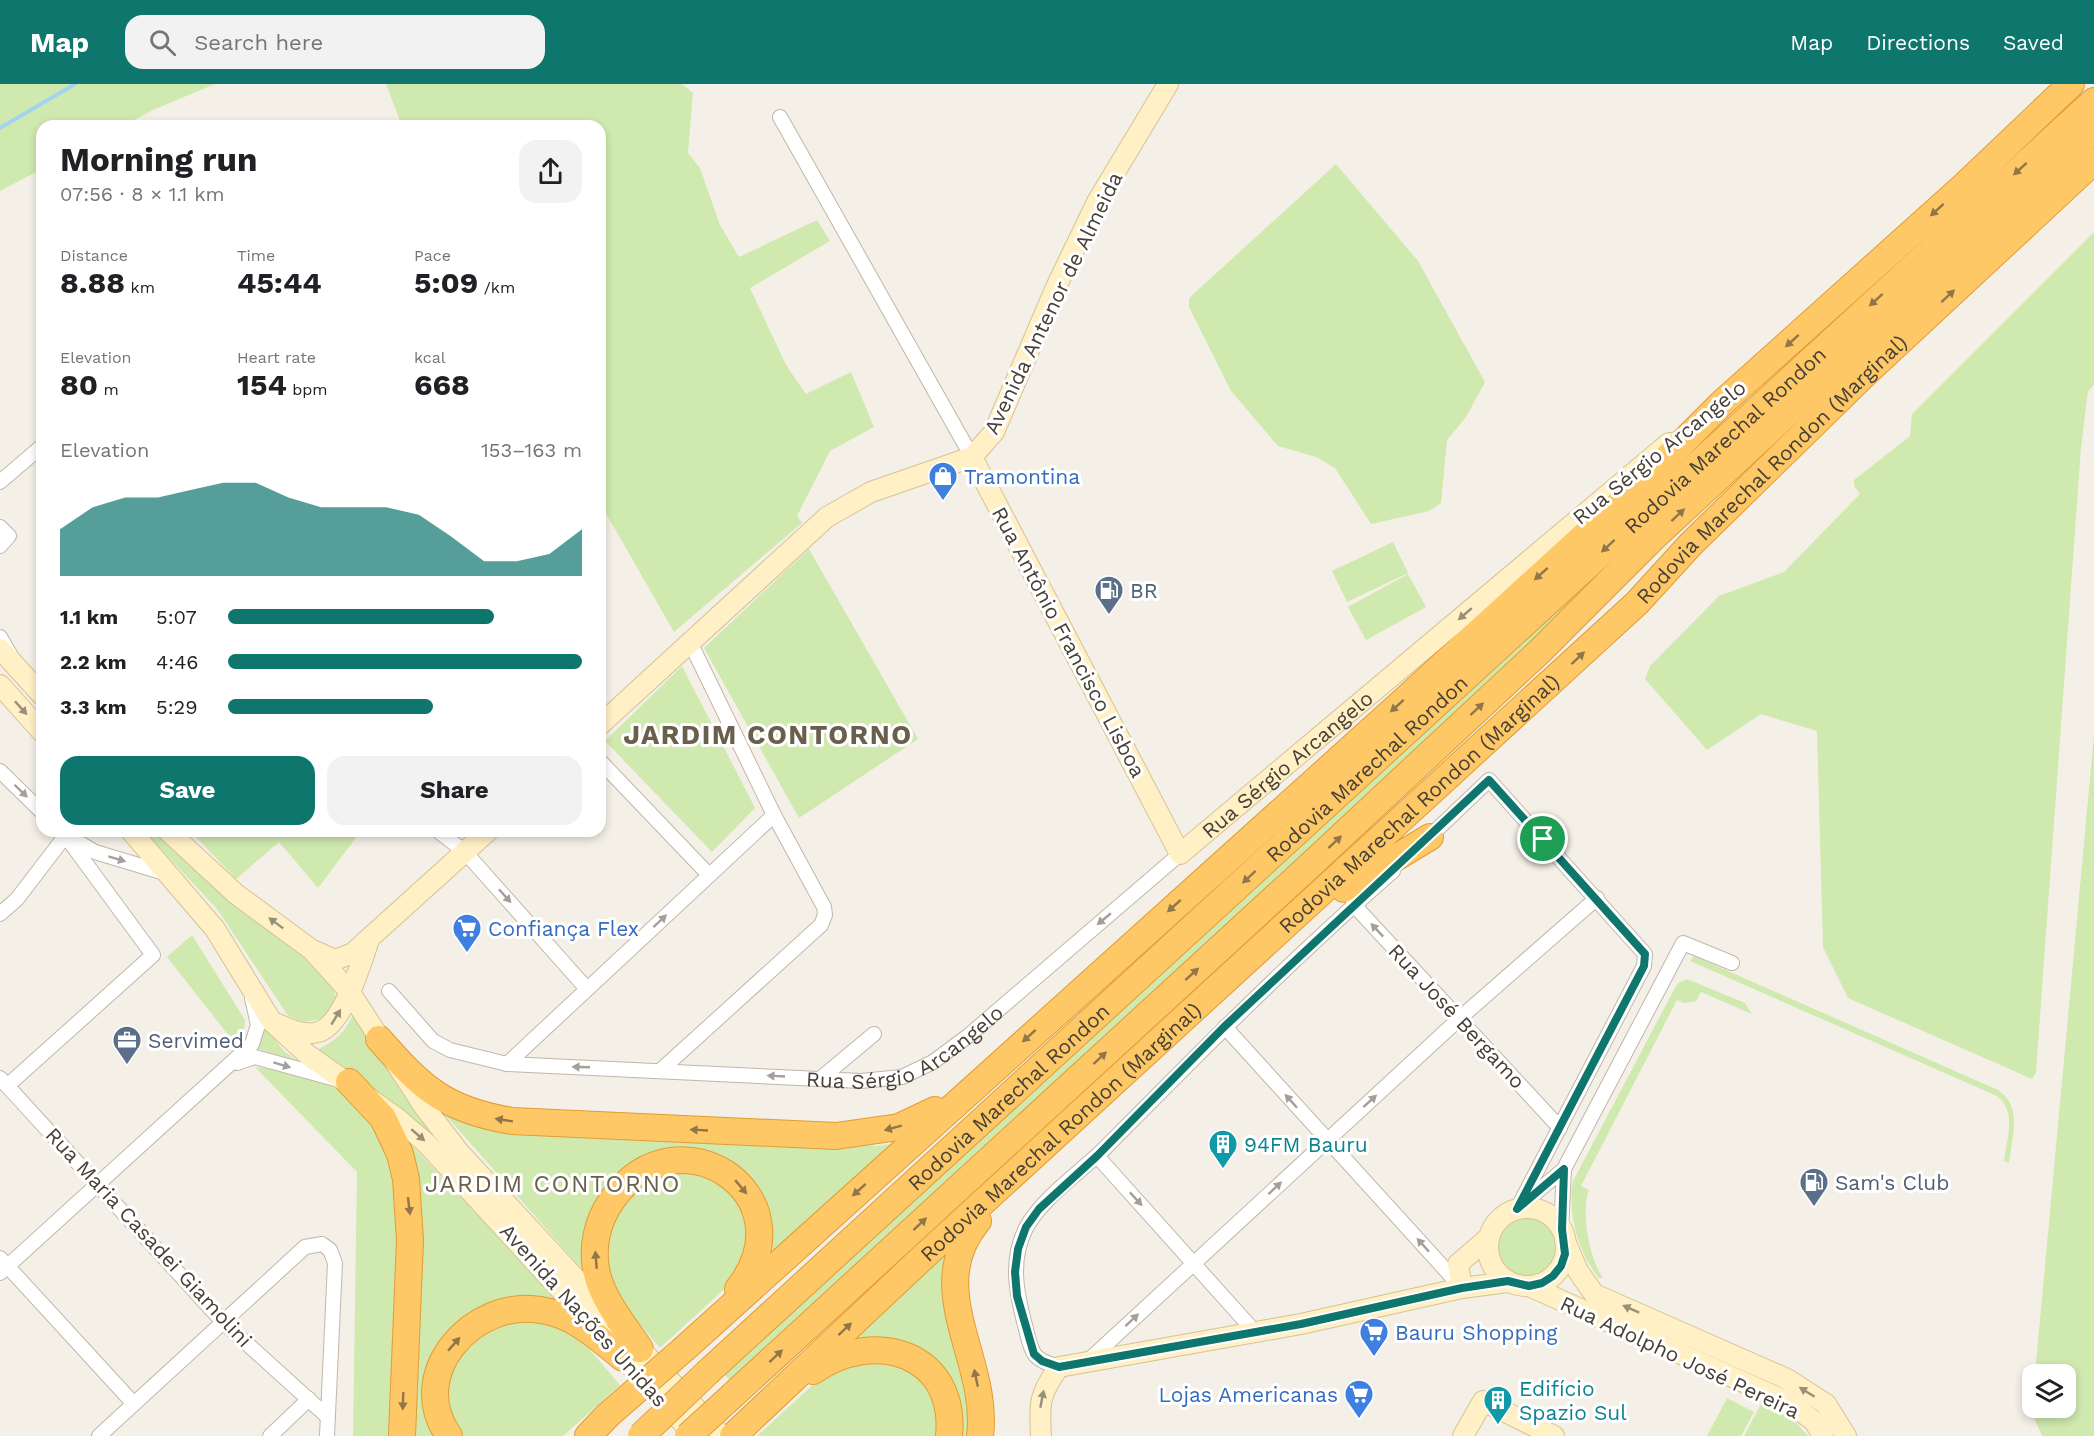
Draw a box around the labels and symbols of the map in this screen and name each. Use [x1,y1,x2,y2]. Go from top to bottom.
one-way arrow [2013,162,2028,175]
street label: Avenida Antenor de Almeida [978,168,1128,438]
one-way arrow [1929,203,1944,217]
one-way arrow [1940,290,1955,303]
one-way arrow [1869,293,1883,307]
street label: Rodovia Marechal Rondon (Marginal) [1630,329,1912,609]
one-way arrow [1784,334,1799,348]
street label: Rodovia Marechal Rondon [1619,341,1831,538]
street label: Rua Sérgio Arcangelo [1567,374,1751,530]
shop icon: Tramontina [927,460,959,502]
place label: Tramontina [964,464,1080,489]
street label: Rua Antônio Francisco Lisboa [987,502,1151,782]
one-way arrow [1670,508,1684,522]
one-way arrow [1601,539,1616,553]
one-way arrow [1534,567,1549,581]
fuel station icon: BR [1093,574,1125,616]
place label: BR [1130,578,1158,603]
one-way arrow [1458,607,1473,620]
one-way arrow [1570,651,1585,665]
street label: Rodovia Marechal Rondon (Marginal) [1273,668,1564,938]
street label: Rodovia Marechal Rondon [1260,669,1472,867]
street label: Rua Sérgio Arcangelo [1196,685,1378,843]
one-way arrow [1390,699,1405,713]
one-way arrow [14,700,27,715]
one-way arrow [1470,702,1484,716]
district label: JARDIM CONTORNO [623,719,913,751]
one-way arrow [13,784,28,797]
pin [1517,813,1568,864]
one-way arrow [1328,835,1343,849]
one-way arrow [108,854,126,864]
one-way arrow [1242,870,1257,883]
one-way arrow [498,888,512,903]
one-way arrow [1167,899,1182,912]
supermarket icon: Confiança Flex [451,912,483,954]
one-way arrow [1096,913,1112,926]
one-way arrow [653,914,667,928]
place label: Confiança Flex [488,916,639,941]
one-way arrow [268,917,284,929]
one-way arrow [1370,922,1384,937]
street label: Rua José Bergamo [1383,938,1531,1094]
one-way arrow [1184,968,1199,981]
street label: Rodovia Marechal Rondon (Marginal) [915,997,1206,1266]
street label: Rodovia Marechal Rondon [902,998,1114,1195]
street label: Rua Sérgio Arcangelo [806,999,1008,1094]
one-way arrow [330,1009,341,1025]
office icon: Servimed [111,1024,143,1066]
place label: Servimed [148,1028,244,1053]
one-way arrow [1022,1029,1036,1043]
one-way arrow [1093,1051,1108,1065]
one-way arrow [273,1061,291,1070]
one-way arrow [572,1062,591,1071]
one-way arrow [766,1072,785,1081]
one-way arrow [1284,1093,1298,1108]
one-way arrow [1363,1094,1377,1108]
one-way arrow [494,1115,513,1124]
street label: Rua Maria Casadei Giamolini [41,1122,257,1352]
one-way arrow [884,1123,902,1133]
one-way arrow [689,1125,708,1134]
building icon: 94FM Bauru [1207,1128,1239,1170]
one-way arrow [410,1129,425,1142]
place label: 94FM Bauru [1244,1132,1368,1157]
fuel station icon: Sam's Club [1798,1166,1830,1208]
district label: JARDIM CONTORNO [425,1170,681,1198]
place label: Sam's Club [1835,1170,1949,1195]
one-way arrow [734,1179,747,1194]
one-way arrow [852,1182,866,1196]
one-way arrow [1267,1182,1282,1195]
one-way arrow [1129,1192,1143,1207]
one-way arrow [404,1197,414,1216]
one-way arrow [912,1217,927,1231]
street label: Avenida Nações Unidas [495,1218,673,1412]
one-way arrow [1416,1238,1430,1252]
one-way arrow [591,1251,601,1270]
street label: Rua Adolpho José Pereira [1556,1290,1804,1424]
one-way arrow [1621,1304,1639,1314]
one-way arrow [1124,1314,1139,1327]
supermarket icon: Bauru Shopping [1358,1316,1390,1358]
place label: Bauru Shopping [1395,1320,1558,1345]
one-way arrow [838,1322,853,1336]
one-way arrow [447,1337,460,1352]
one-way arrow [768,1350,783,1363]
one-way arrow [971,1368,980,1387]
place label: Edifício Spazio Sul [1519,1376,1627,1425]
supermarket icon: Lojas Americanas [1343,1378,1375,1420]
place label: Lojas Americanas [1159,1382,1338,1407]
building icon: Edifício Spazio Sul [1482,1384,1514,1426]
one-way arrow [1799,1386,1815,1397]
one-way arrow [1038,1389,1047,1408]
one-way arrow [399,1392,408,1411]

